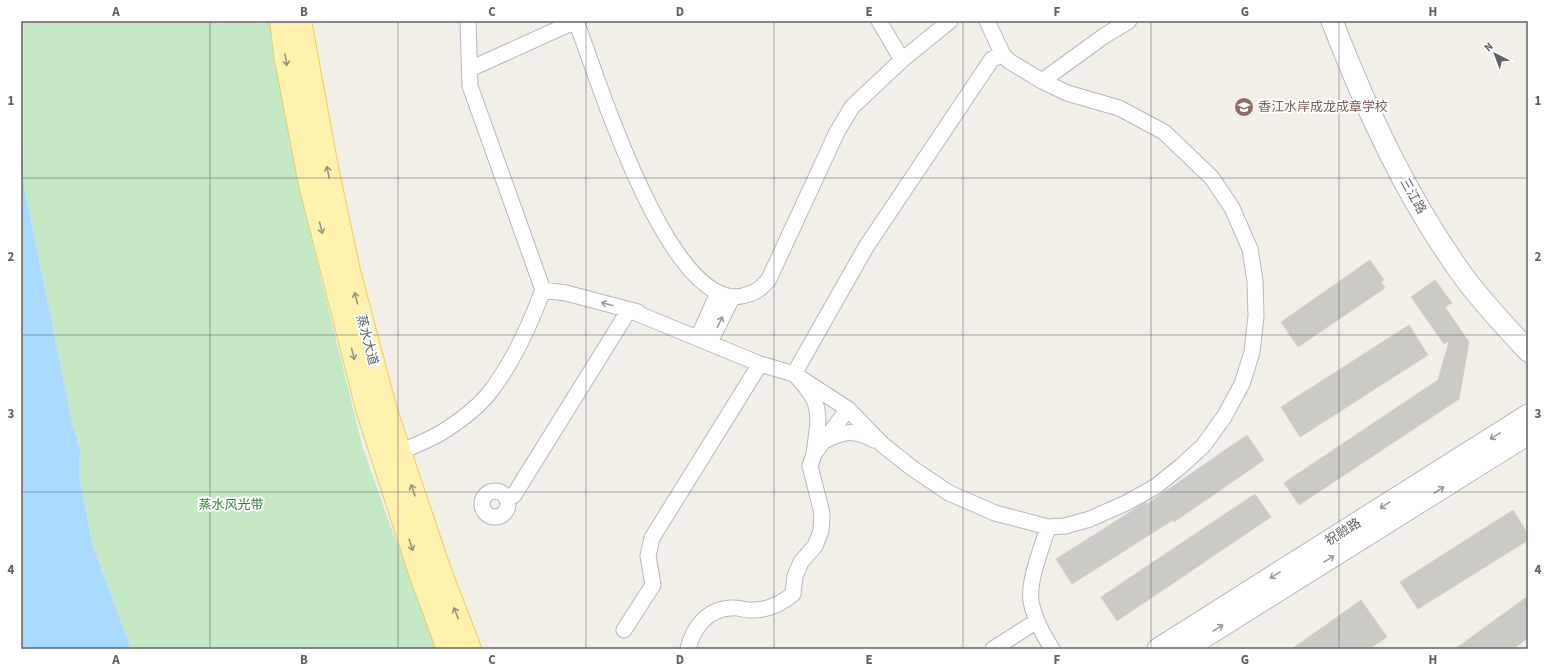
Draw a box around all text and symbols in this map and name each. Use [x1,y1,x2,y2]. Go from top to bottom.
text: A [111,3,120,21]
text: B [300,3,308,21]
text: C [488,3,496,21]
text: D [676,3,684,21]
text: E [865,3,873,21]
text: F [1054,3,1061,21]
text: G [1241,3,1249,21]
text: H [1429,3,1437,21]
north arrow [1475,34,1515,74]
text: N [1481,39,1496,55]
one-way arrow [282,53,290,66]
text: 1 [8,92,15,110]
text: 1 [1535,92,1542,110]
school or university icon: 香江水岸成龙成章学校 [1233,96,1255,118]
place label: 香江水岸成龙成章学校 [1258,98,1388,116]
one-way arrow [323,165,331,178]
street label: 三江路 [1396,175,1430,217]
one-way arrow [318,221,325,234]
text: 2 [8,248,15,266]
text: 2 [1535,248,1542,266]
one-way arrow [352,292,360,305]
one-way arrow [601,300,614,307]
street label: 蒸水大道 [352,313,382,367]
one-way arrow [717,316,724,328]
one-way arrow [350,347,357,360]
text: 3 [8,405,15,423]
text: 3 [1535,405,1542,423]
one-way arrow [1489,432,1501,440]
one-way arrow [409,484,416,497]
one-way arrow [1433,486,1444,494]
park label: 蒸水风光带 [198,496,264,514]
one-way arrow [1380,501,1391,509]
street label: 祝融路 [1322,514,1364,550]
one-way arrow [408,539,415,552]
one-way arrow [1323,555,1334,563]
text: 4 [8,561,15,579]
text: 4 [1535,561,1542,579]
one-way arrow [1269,571,1281,579]
one-way arrow [452,607,460,619]
one-way arrow [1213,624,1224,633]
text: A [111,651,120,669]
text: B [300,651,308,669]
text: C [488,651,496,669]
text: D [676,651,684,669]
text: E [865,651,873,669]
text: F [1054,651,1061,669]
text: G [1241,651,1249,669]
text: H [1429,651,1437,669]

